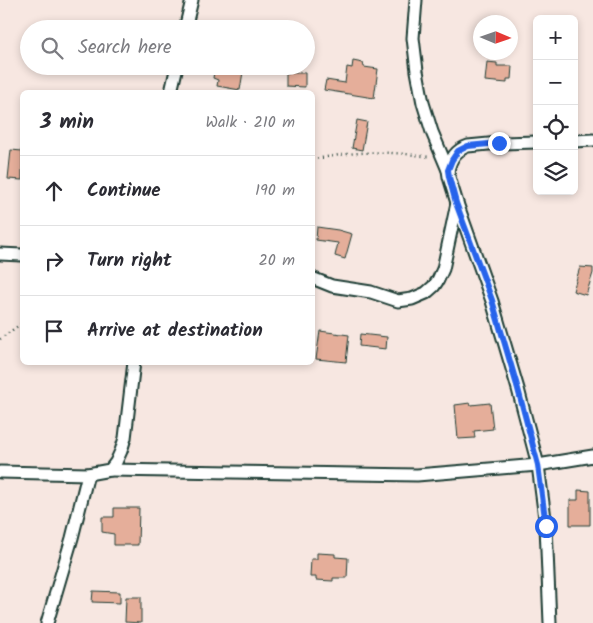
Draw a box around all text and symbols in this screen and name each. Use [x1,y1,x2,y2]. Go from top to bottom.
north arrow [473,15,518,60]
map controls [533,15,578,195]
button: + [533,15,578,60]
search box [20,20,315,75]
text: Search here [78,33,172,63]
icon: search [38,34,66,62]
button: − [533,60,578,105]
button: locate [533,105,578,150]
text: 3 min [40,106,94,139]
text: Walk · 210 m [205,110,295,135]
route end [488,132,511,155]
button: layers [533,150,578,195]
text: Continue [87,176,160,206]
icon: ahead [40,177,68,205]
text: 190 m [255,178,295,203]
text: Turn right [87,246,172,276]
icon: right [40,247,68,275]
text: 20 m [259,248,295,273]
text: Arrive at destination [87,316,263,346]
icon: arrive [40,317,68,345]
route start [535,515,558,538]

